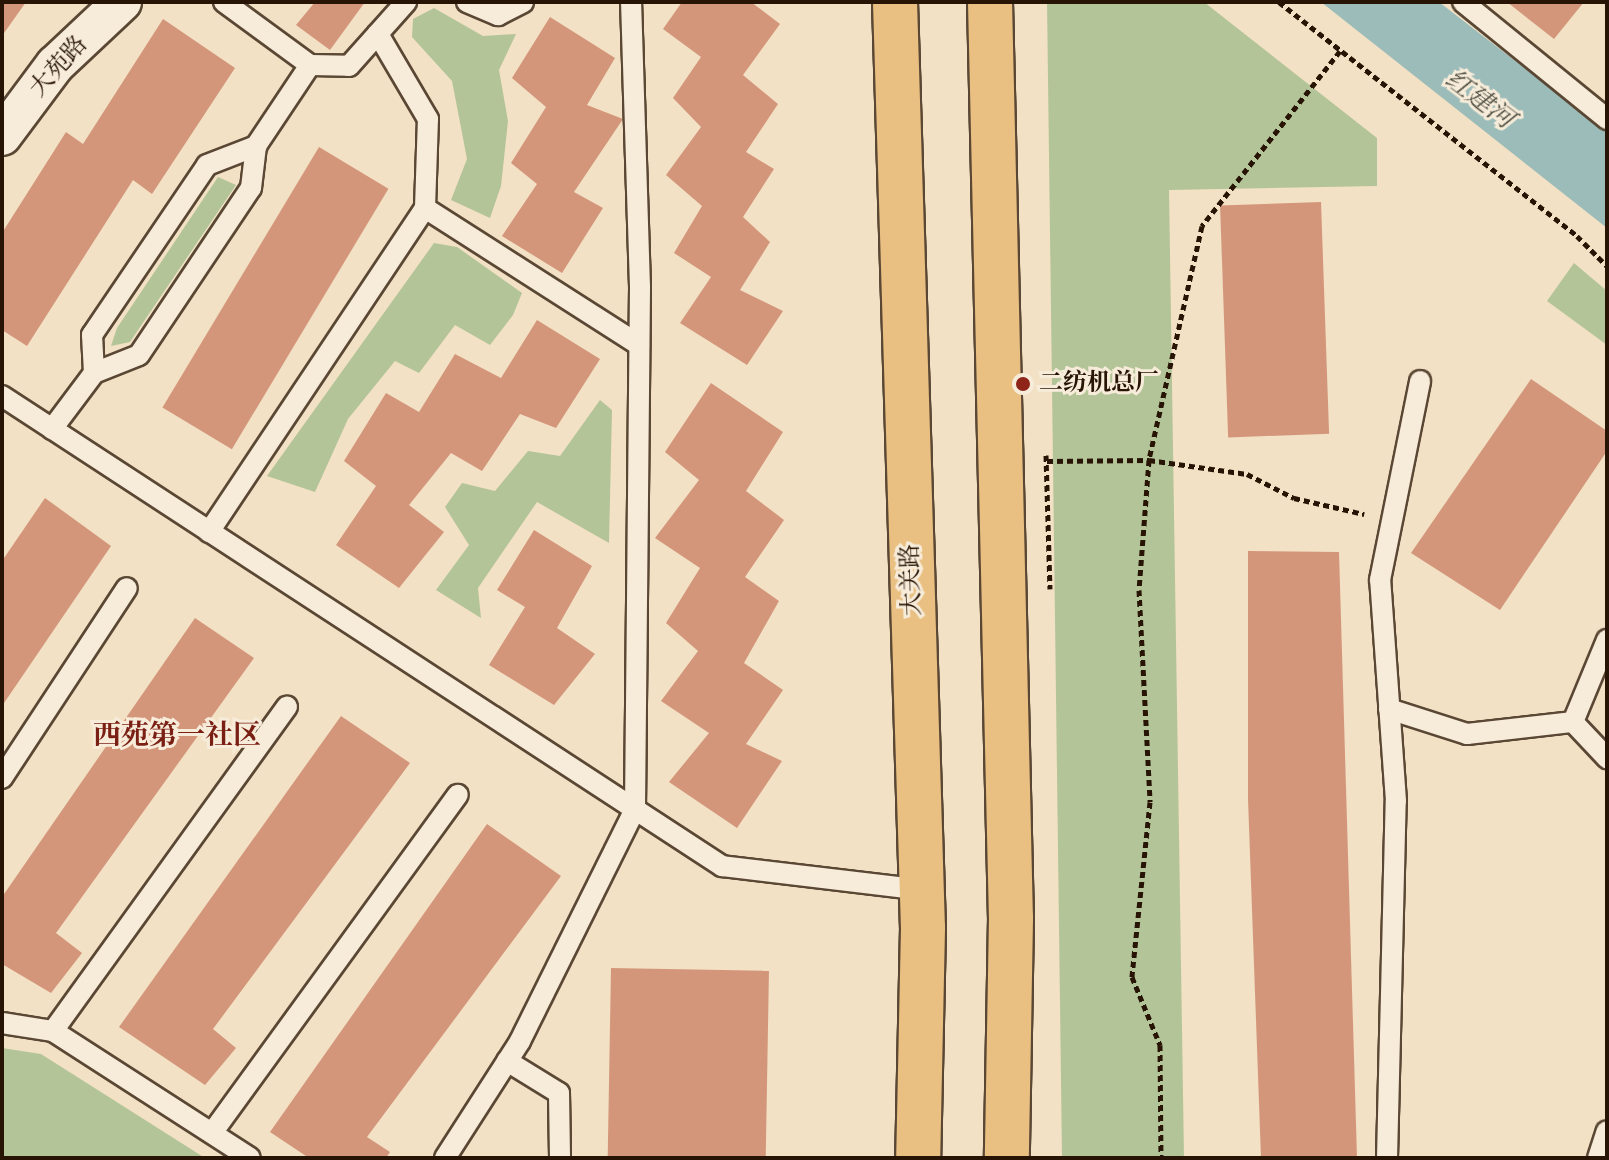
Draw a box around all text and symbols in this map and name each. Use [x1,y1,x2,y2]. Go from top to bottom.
street label: 大苑路 [24,31,94,103]
water label: 红建河 [1438,64,1520,136]
place label: 二纺机总厂 [1039,370,1159,398]
marker: 二纺机总厂 [1014,375,1032,393]
street label: 大关路 [896,544,928,616]
district label: 西苑第一社区 [93,719,261,753]

